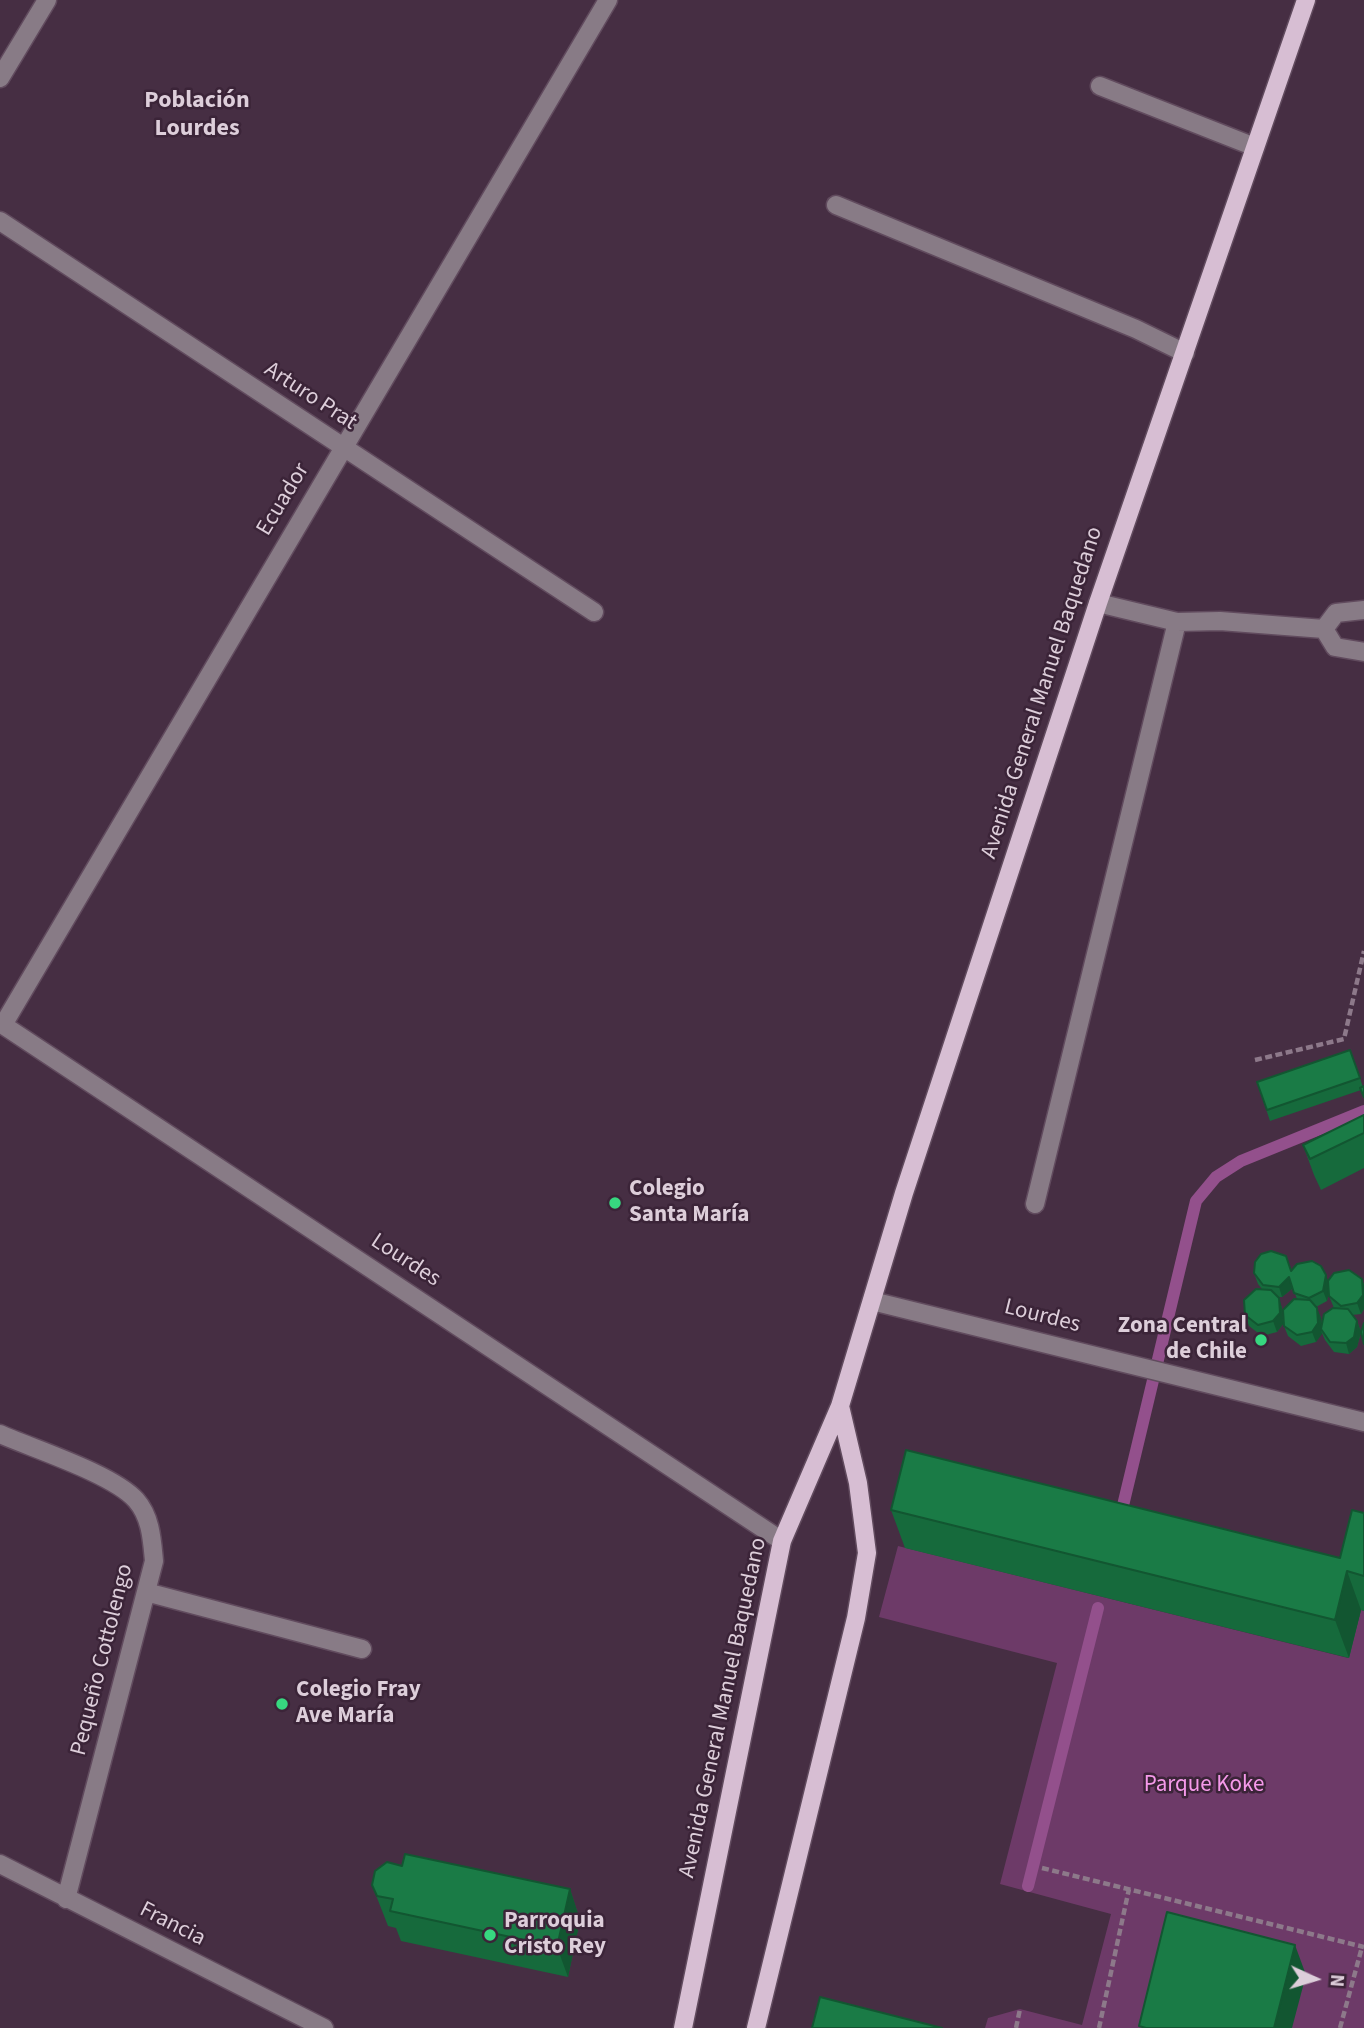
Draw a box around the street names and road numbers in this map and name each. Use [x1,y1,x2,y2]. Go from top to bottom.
street label: Arturo Prat [258,357,362,437]
street label: Ecuador [252,459,316,541]
street label: Avenida General Manuel Baquedano [976,524,1110,862]
street label: Lourdes [365,1228,445,1294]
street label: Lourdes [1001,1294,1083,1340]
street label: Avenida General Manuel Baquedano [674,1535,774,1881]
street label: Pequeño Cottolengo [66,1561,140,1759]
street label: Francia [134,1897,210,1953]

